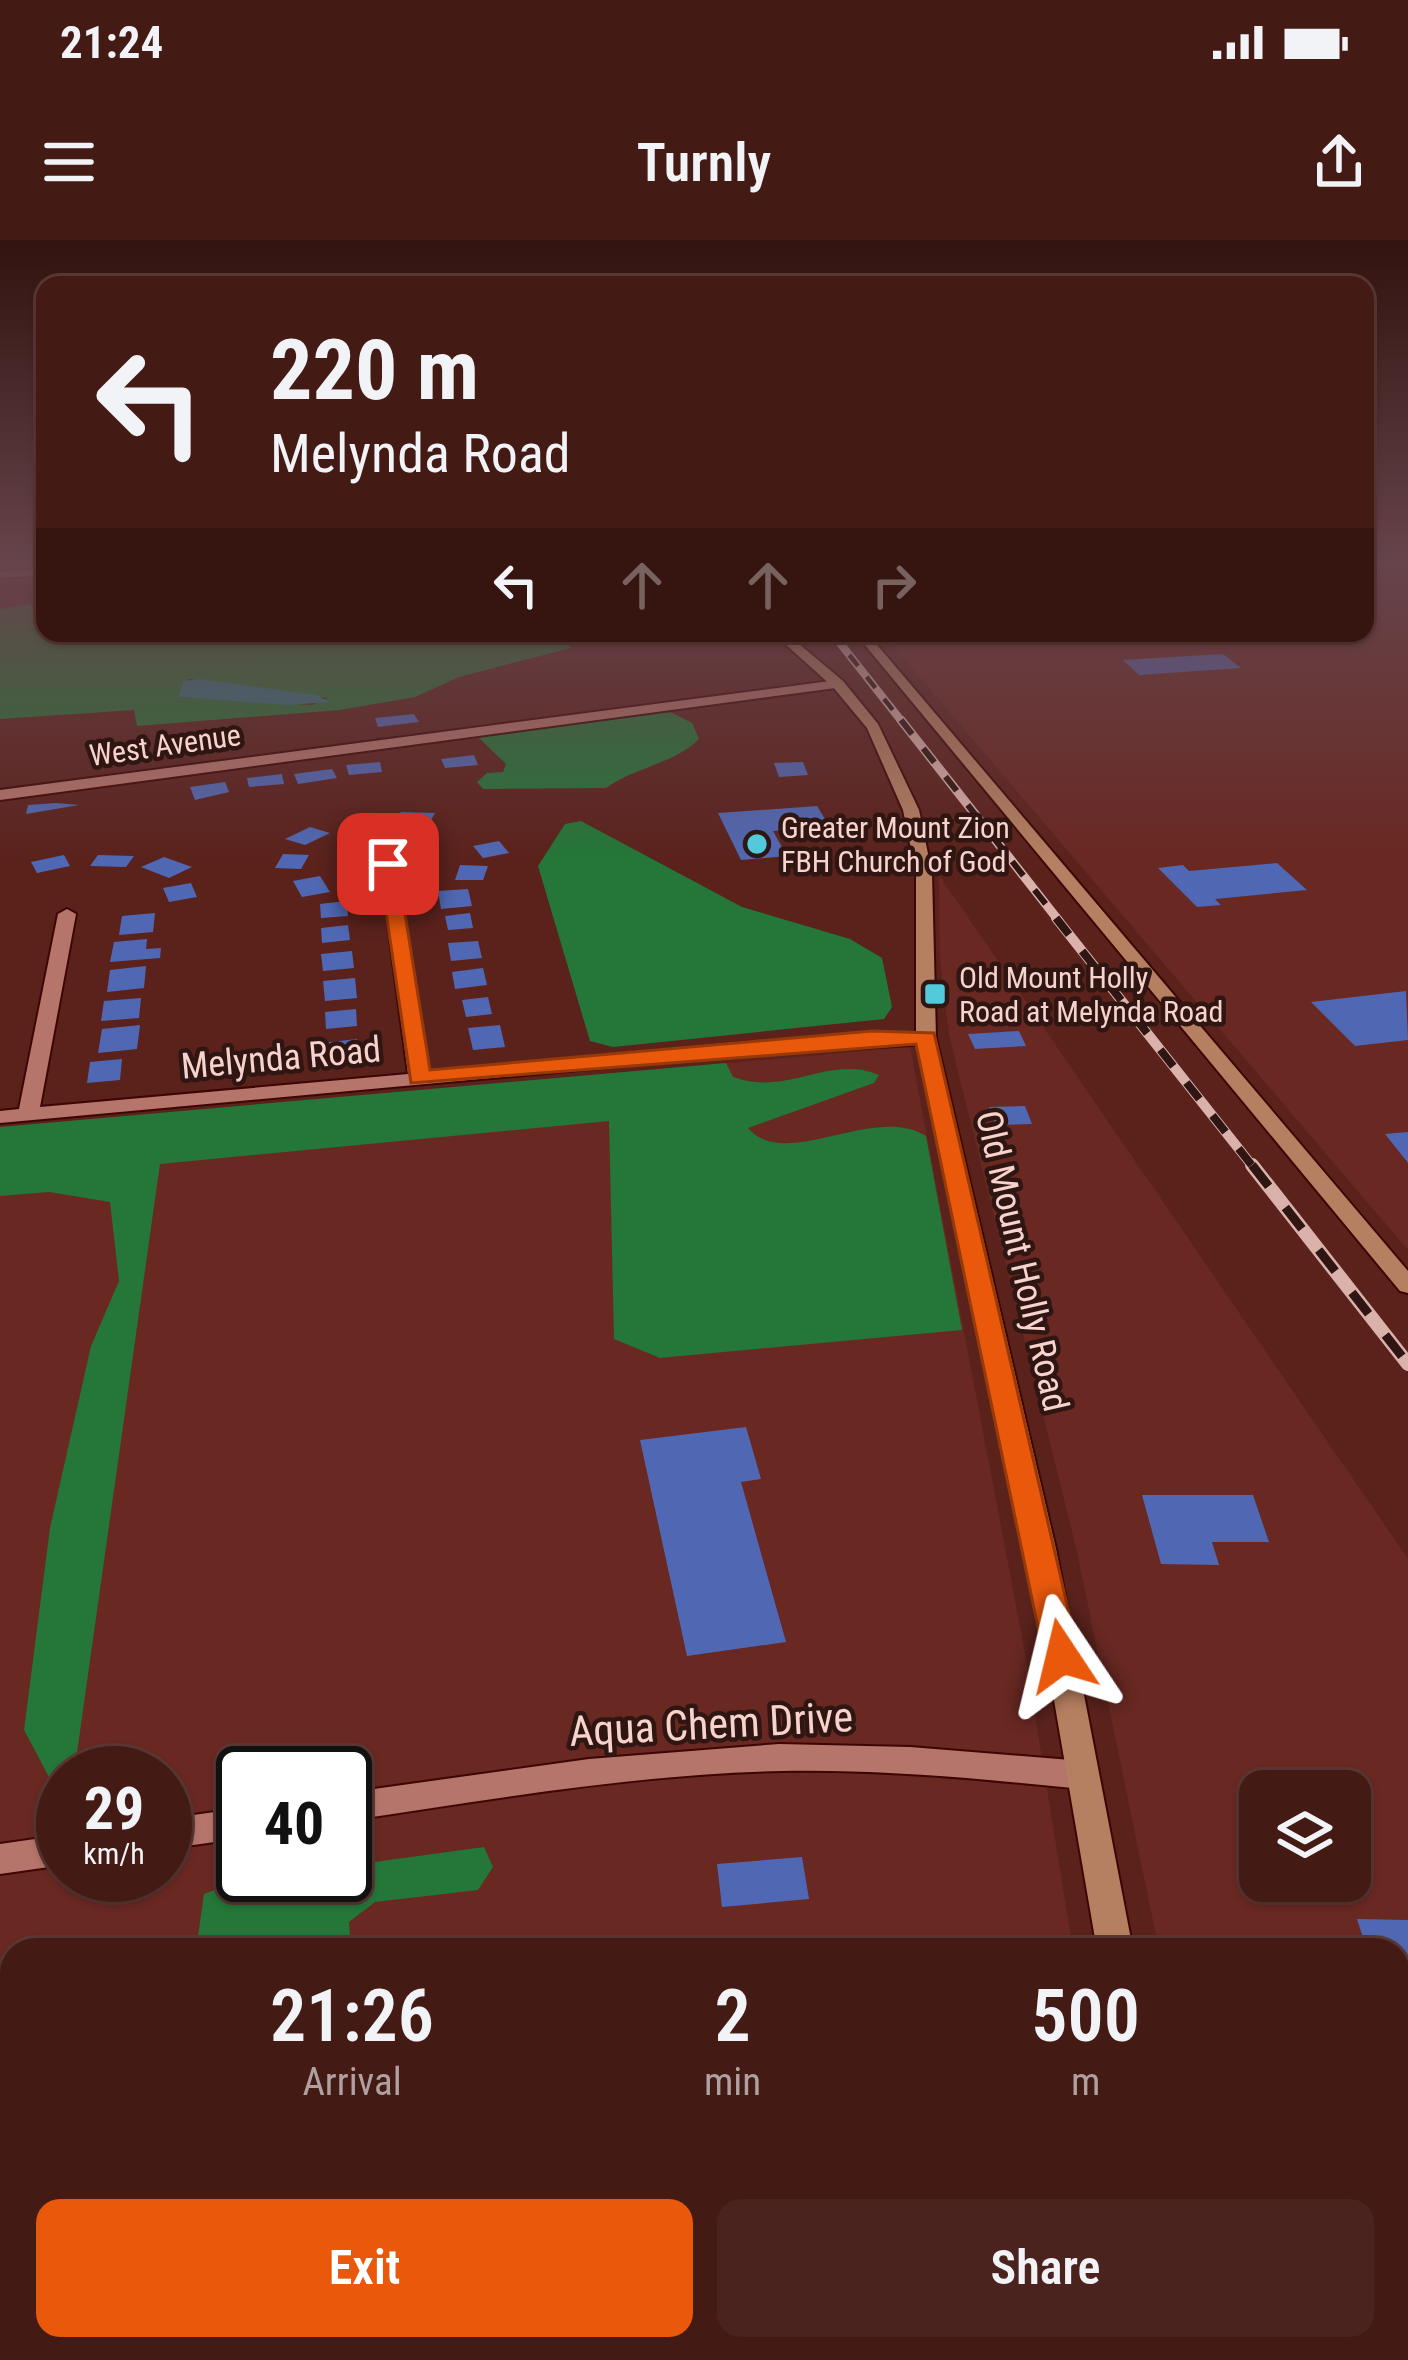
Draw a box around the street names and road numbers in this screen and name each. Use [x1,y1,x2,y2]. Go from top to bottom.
street label: West Avenue [87,717,243,773]
street label: Melynda Road [179,1028,383,1088]
street label: Old Mount Holly Road [967,1106,1077,1416]
street label: Aqua Chem Drive [568,1692,854,1756]

